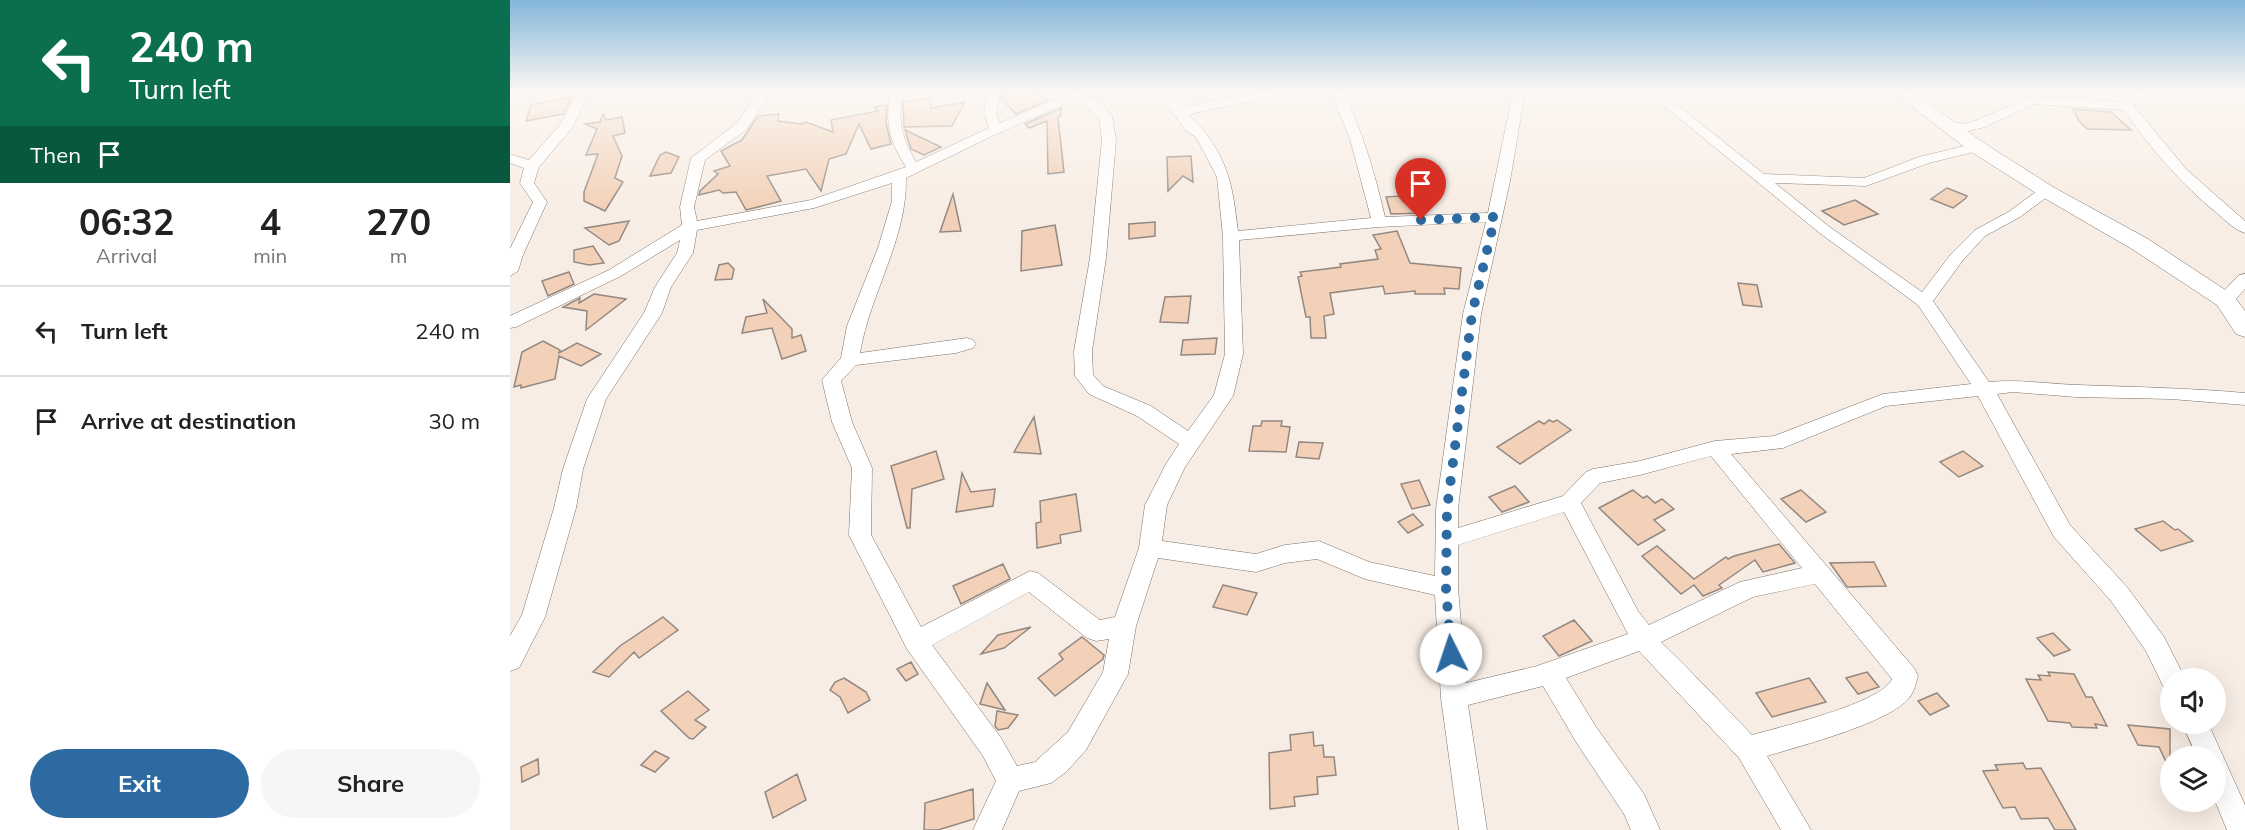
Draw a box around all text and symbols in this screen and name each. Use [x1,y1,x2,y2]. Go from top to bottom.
text: 240 m [129,20,254,73]
icon: left [30,24,108,102]
text: Turn left [129,72,231,106]
icon: arrive [93,138,126,171]
text: Then [30,141,81,169]
pin [1395,158,1446,220]
icon: arrive [1404,167,1437,200]
text: 06:32 [79,199,174,244]
text: 4 [259,199,281,244]
text: 270 [366,199,431,244]
text: Arrival [96,243,157,268]
text: min [253,243,287,268]
text: m [390,243,407,268]
icon: left [30,315,63,348]
text: Turn left [81,317,168,345]
text: 240 m [415,317,480,345]
icon: arrive [30,405,63,438]
text: Arrive at destination [81,407,296,435]
text: 30 m [429,407,480,435]
position arrow [1419,622,1483,686]
map controls [2160,668,2226,812]
button: sound [2160,668,2226,734]
button: layers [2160,746,2226,812]
button: Exit [30,749,249,818]
button: Share [261,749,480,818]

